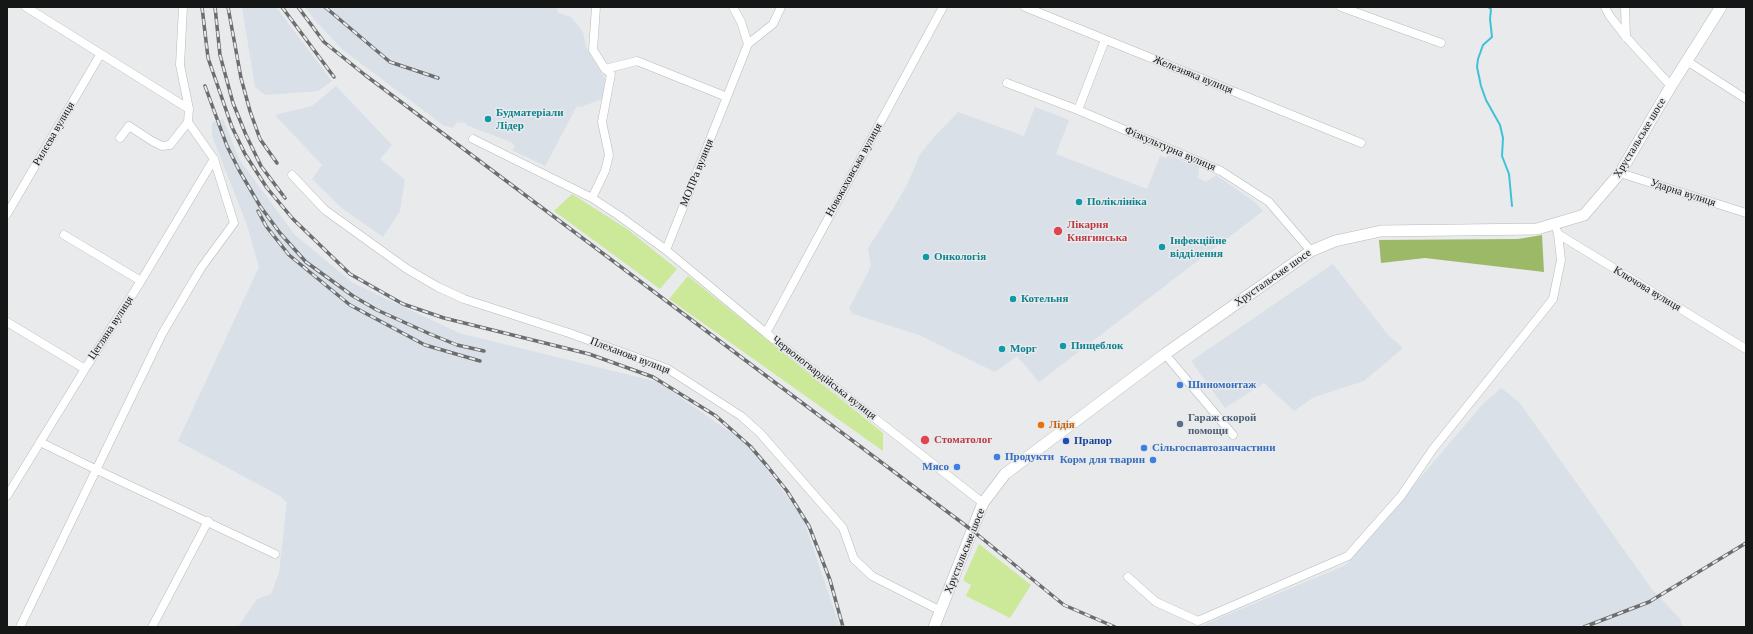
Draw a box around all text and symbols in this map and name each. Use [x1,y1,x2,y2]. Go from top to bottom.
street label: Железняка вулиця [1151,53,1235,97]
street label: Хрустальське шосе [1611,96,1669,180]
street label: Рилєєва вулиця [30,100,78,168]
place label: Будматеріали Лідер [496,106,564,132]
marker: Будматеріали Лідер [483,114,493,124]
street label: Новокаховська вулиця [823,121,885,219]
street label: Фізкультурна вулиця [1122,124,1218,174]
street label: МОПРа вулиця [677,137,717,209]
street label: Ударна вулиця [1649,176,1717,210]
place label: Поліклініка [1087,195,1147,209]
marker: Поліклініка [1074,197,1084,207]
place label: Лікарня Княгинська [1067,218,1127,244]
marker: Лікарня Княгинська [1052,225,1064,237]
place label: Інфекційне відділення [1170,234,1226,260]
marker: Інфекційне відділення [1157,242,1167,252]
street label: Хрустальське шосе [1232,247,1314,309]
place label: Онкологія [934,250,986,264]
marker: Онкологія [921,252,931,262]
street label: Ключова вулиця [1611,264,1683,314]
place label: Котельня [1021,292,1068,306]
street label: Цегляна вулиця [86,294,136,362]
marker: Котельня [1008,294,1018,304]
street label: Червоногвардійська вулиця [769,333,879,423]
street label: Плеханова вулиця [588,335,672,377]
place label: Пищеблок [1071,339,1123,353]
marker: Пищеблок [1058,341,1068,351]
place label: Морг [1010,342,1037,356]
marker: Морг [997,344,1007,354]
place label: Шиномонтаж [1188,378,1256,392]
marker: Шиномонтаж [1175,380,1185,390]
place label: Гараж скорой помощи [1188,411,1256,437]
place label: Лідія [1049,418,1075,432]
marker: Гараж скорой помощи [1175,419,1185,429]
marker: Лідія [1036,420,1046,430]
place label: Стоматолог [934,433,992,447]
marker: Стоматолог [919,434,931,446]
place label: Прапор [1074,434,1112,448]
marker: Прапор [1061,436,1071,446]
place label: Сільгоспавтозапчастини [1152,441,1275,455]
marker: Сільгоспавтозапчастини [1139,443,1149,453]
place label: Продукти [1005,450,1054,464]
marker: Продукти [992,452,1002,462]
place label: Корм для тварин [1060,453,1145,467]
marker: Корм для тварин [1148,455,1158,465]
place label: Мясо [922,460,949,474]
marker: Мясо [952,462,962,472]
street label: Хрустальське шосе [942,506,988,596]

